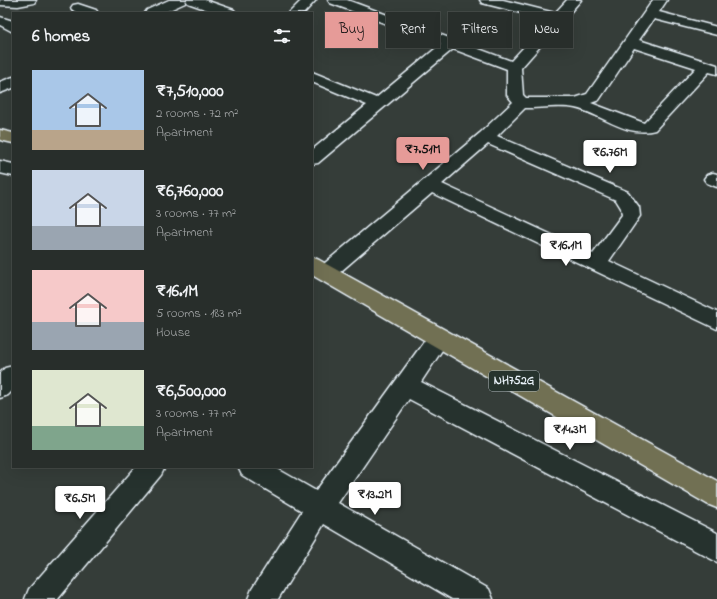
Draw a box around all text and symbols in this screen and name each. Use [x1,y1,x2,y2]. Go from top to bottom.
chip: Buy [325,12,378,48]
chip: Rent [386,12,440,48]
chip: Filters [448,12,512,48]
chip: New [520,12,573,48]
text: 6 homes [32,24,90,49]
icon: filters [271,25,293,47]
text: ₹7,510,000 [156,79,224,104]
icon: home [64,86,112,134]
text: 2 rooms · 72 m² [156,104,238,123]
text: Apartment [156,123,213,142]
pin: ₹7.51M [390,137,456,171]
text: ₹7.51M [405,140,441,159]
pin: ₹6.76M [577,140,643,174]
text: ₹6.76M [592,143,628,162]
text: ₹6,760,000 [156,179,223,204]
icon: home [64,186,112,234]
text: 3 rooms · 77 m² [156,204,236,223]
text: Apartment [156,223,213,242]
pin: ₹16.1M [533,233,599,267]
text: ₹16.1M [550,236,582,255]
text: ₹16.1M [156,279,198,304]
icon: home [64,286,112,334]
text: 5 rooms · 183 m² [156,304,242,323]
text: House [156,323,190,342]
road number: NH752G [489,371,539,391]
text: ₹6,500,000 [156,379,226,404]
icon: home [64,386,112,434]
text: 3 rooms · 77 m² [156,404,236,423]
pin: ₹14.3M [537,417,603,451]
text: ₹14.3M [553,420,587,439]
text: Apartment [156,423,213,442]
pin: ₹13.2M [342,482,408,516]
text: ₹13.2M [358,485,392,504]
pin: ₹6.5M [52,486,108,520]
text: ₹6.5M [64,489,96,508]

